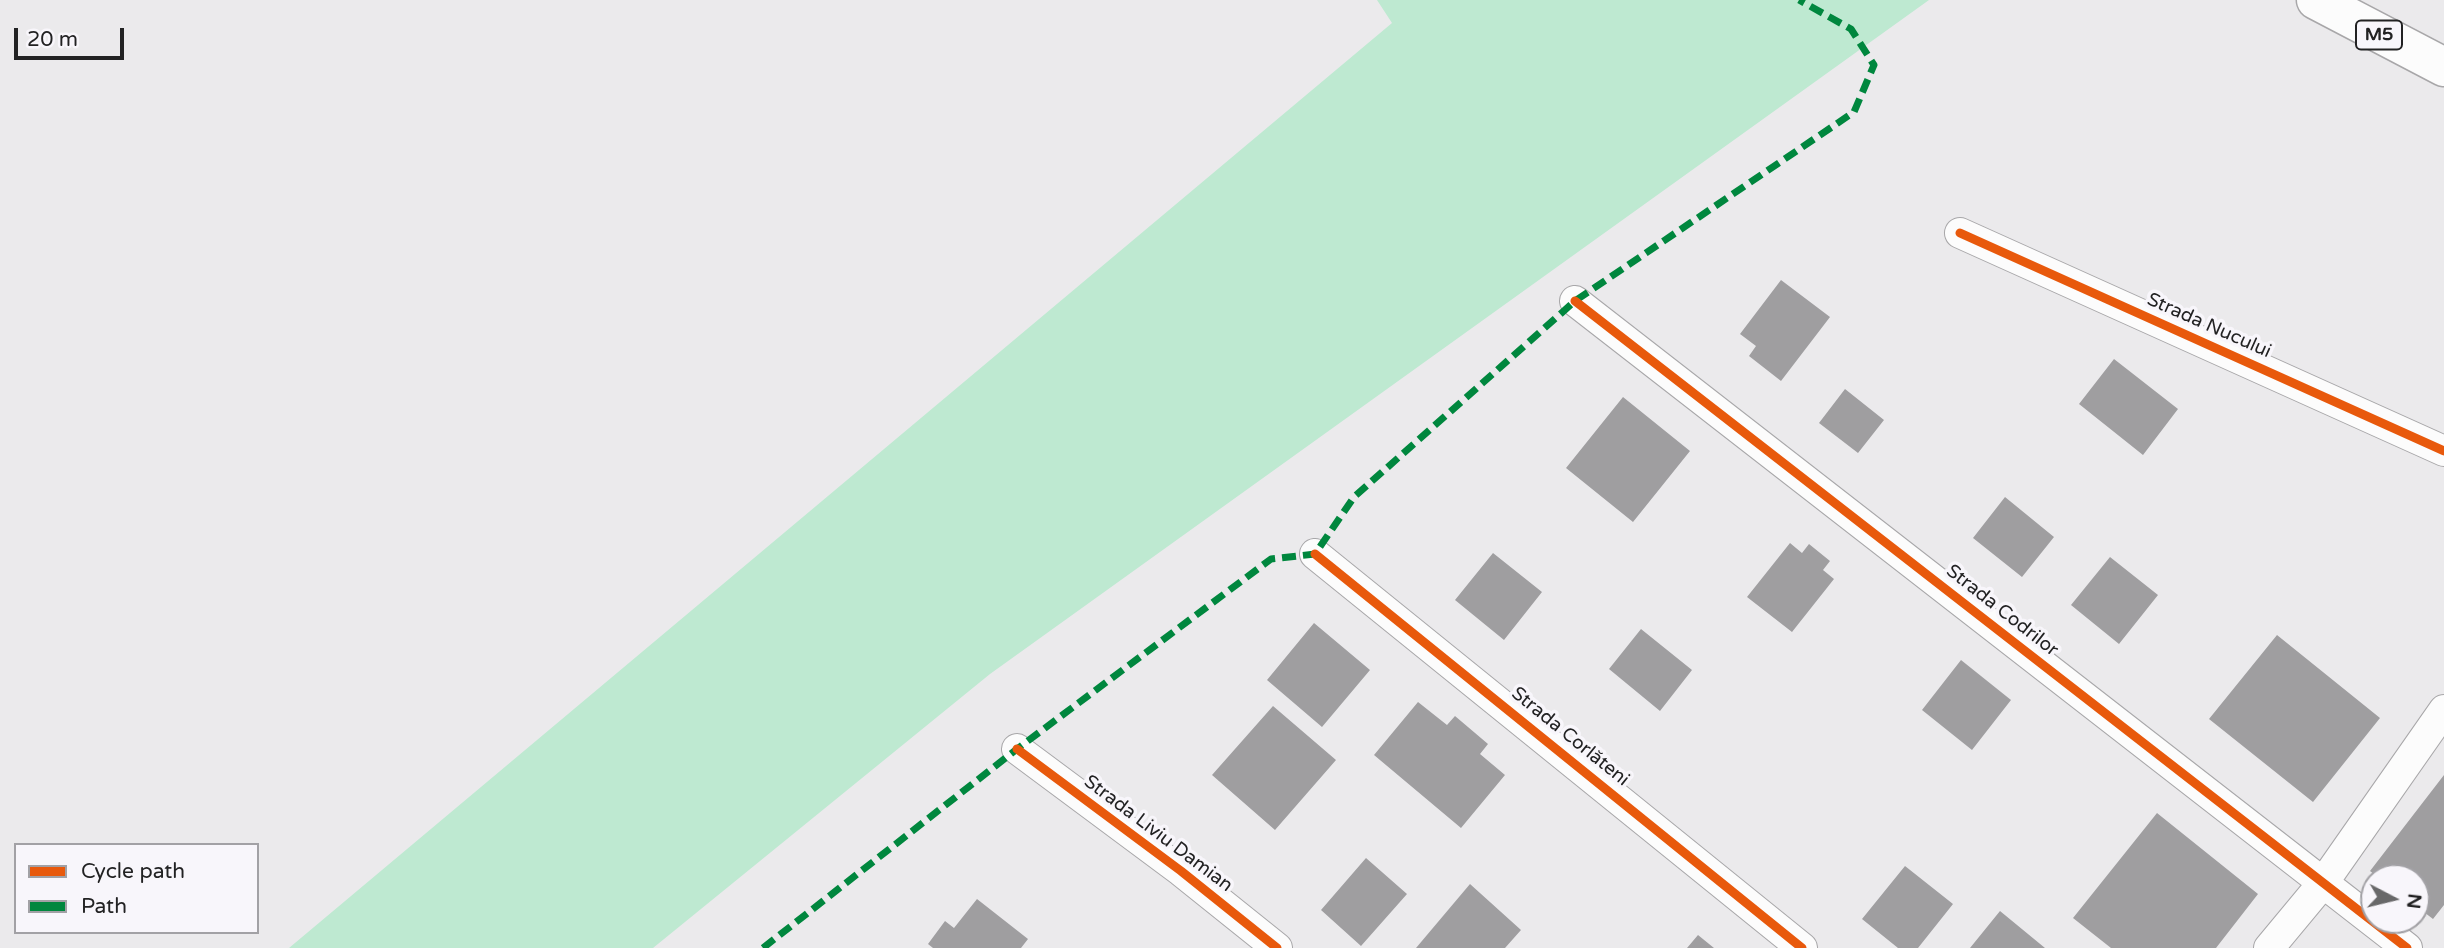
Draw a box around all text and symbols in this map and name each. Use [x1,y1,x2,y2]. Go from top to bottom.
scale bar [18,14,128,58]
road number: M5 [2356,20,2402,50]
text: 20 m [27,27,78,52]
street label: Strada Nucului [2143,288,2275,364]
street label: Strada Codrilor [1941,560,2063,662]
street label: Strada Corlăteni [1506,682,1634,792]
street label: Strada Liviu Damian [1079,771,1237,897]
legend [14,843,259,934]
text: Cycle path [81,859,185,884]
north arrow [2360,864,2430,934]
text: N [2402,892,2426,910]
text: Path [81,894,127,919]

